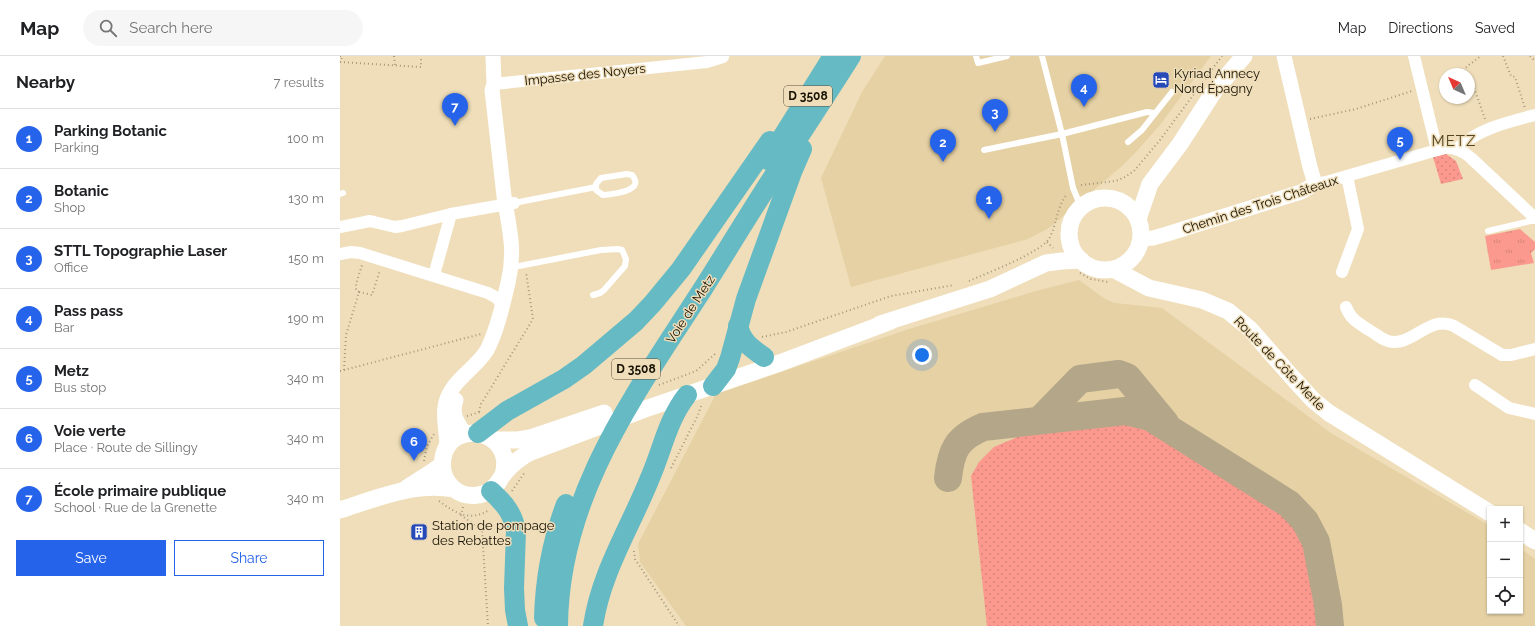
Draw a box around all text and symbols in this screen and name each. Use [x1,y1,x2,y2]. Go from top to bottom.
search box [83,10,363,46]
text: Map [20,17,59,39]
icon: search [97,17,119,39]
text: Search here [129,19,213,37]
text: Map [1338,20,1366,36]
text: Directions [1388,20,1453,36]
text: Saved [1475,20,1515,36]
street label: Impasse des Noyers [524,61,646,88]
place label: Kyriad Annecy Nord Épagny [1174,66,1260,96]
north arrow [1439,68,1475,104]
hotel icon: Kyriad Annecy Nord Épagny [1151,70,1171,90]
text: Nearby [16,72,75,92]
pin: 4 [1071,74,1097,107]
text: 7 results [274,75,324,90]
road number: D 3508 [784,86,832,106]
pin: 7 [442,93,468,126]
pin: 3 [982,99,1008,132]
text: Parking Botanic [54,122,167,140]
pin: 5 [1387,127,1413,160]
pin: 2 [930,129,956,162]
text: 1 [26,131,32,146]
text: 100 m [287,131,324,146]
district label: METZ [1432,132,1476,150]
text: Parking [54,140,99,155]
street label: Chemin des Trois Châteaux [1180,172,1340,237]
text: Botanic [54,182,109,200]
pin: 1 [976,186,1002,219]
text: 2 [25,191,33,206]
text: 130 m [288,191,324,206]
text: Shop [54,200,85,215]
text: STTL Topographie Laser [54,242,227,260]
text: 3 [25,251,33,266]
text: 150 m [288,251,324,266]
text: Office [54,260,88,275]
street label: Voie de Metz [663,272,718,346]
text: Pass pass [54,302,123,320]
text: 4 [25,311,33,326]
text: 190 m [288,311,324,326]
street label: Route de Côte Merle [1231,313,1328,414]
text: Bar [54,320,74,335]
your location [912,345,932,365]
road number: D 3508 [612,359,660,379]
text: Metz [54,362,89,380]
text: 5 [25,371,33,386]
text: 340 m [287,371,324,386]
text: Bus stop [54,380,106,395]
text: Voie verte [54,422,126,440]
pin: 6 [401,428,427,461]
text: 6 [25,431,33,446]
text: 340 m [287,431,324,446]
text: Place · Route de Sillingy [54,440,198,455]
text: École primaire publique [54,482,226,500]
text: 7 [25,491,33,506]
text: 340 m [287,491,324,506]
text: School · Rue de la Grenette [54,500,217,515]
map controls [1487,506,1523,614]
button: + [1487,506,1523,542]
place label: Station de pompage des Rebattes [432,518,555,548]
building icon: Station de pompage des Rebattes [409,522,429,542]
button: Save [16,540,166,576]
button: Share [174,540,324,576]
button: − [1487,542,1523,578]
button: locate [1487,578,1523,614]

